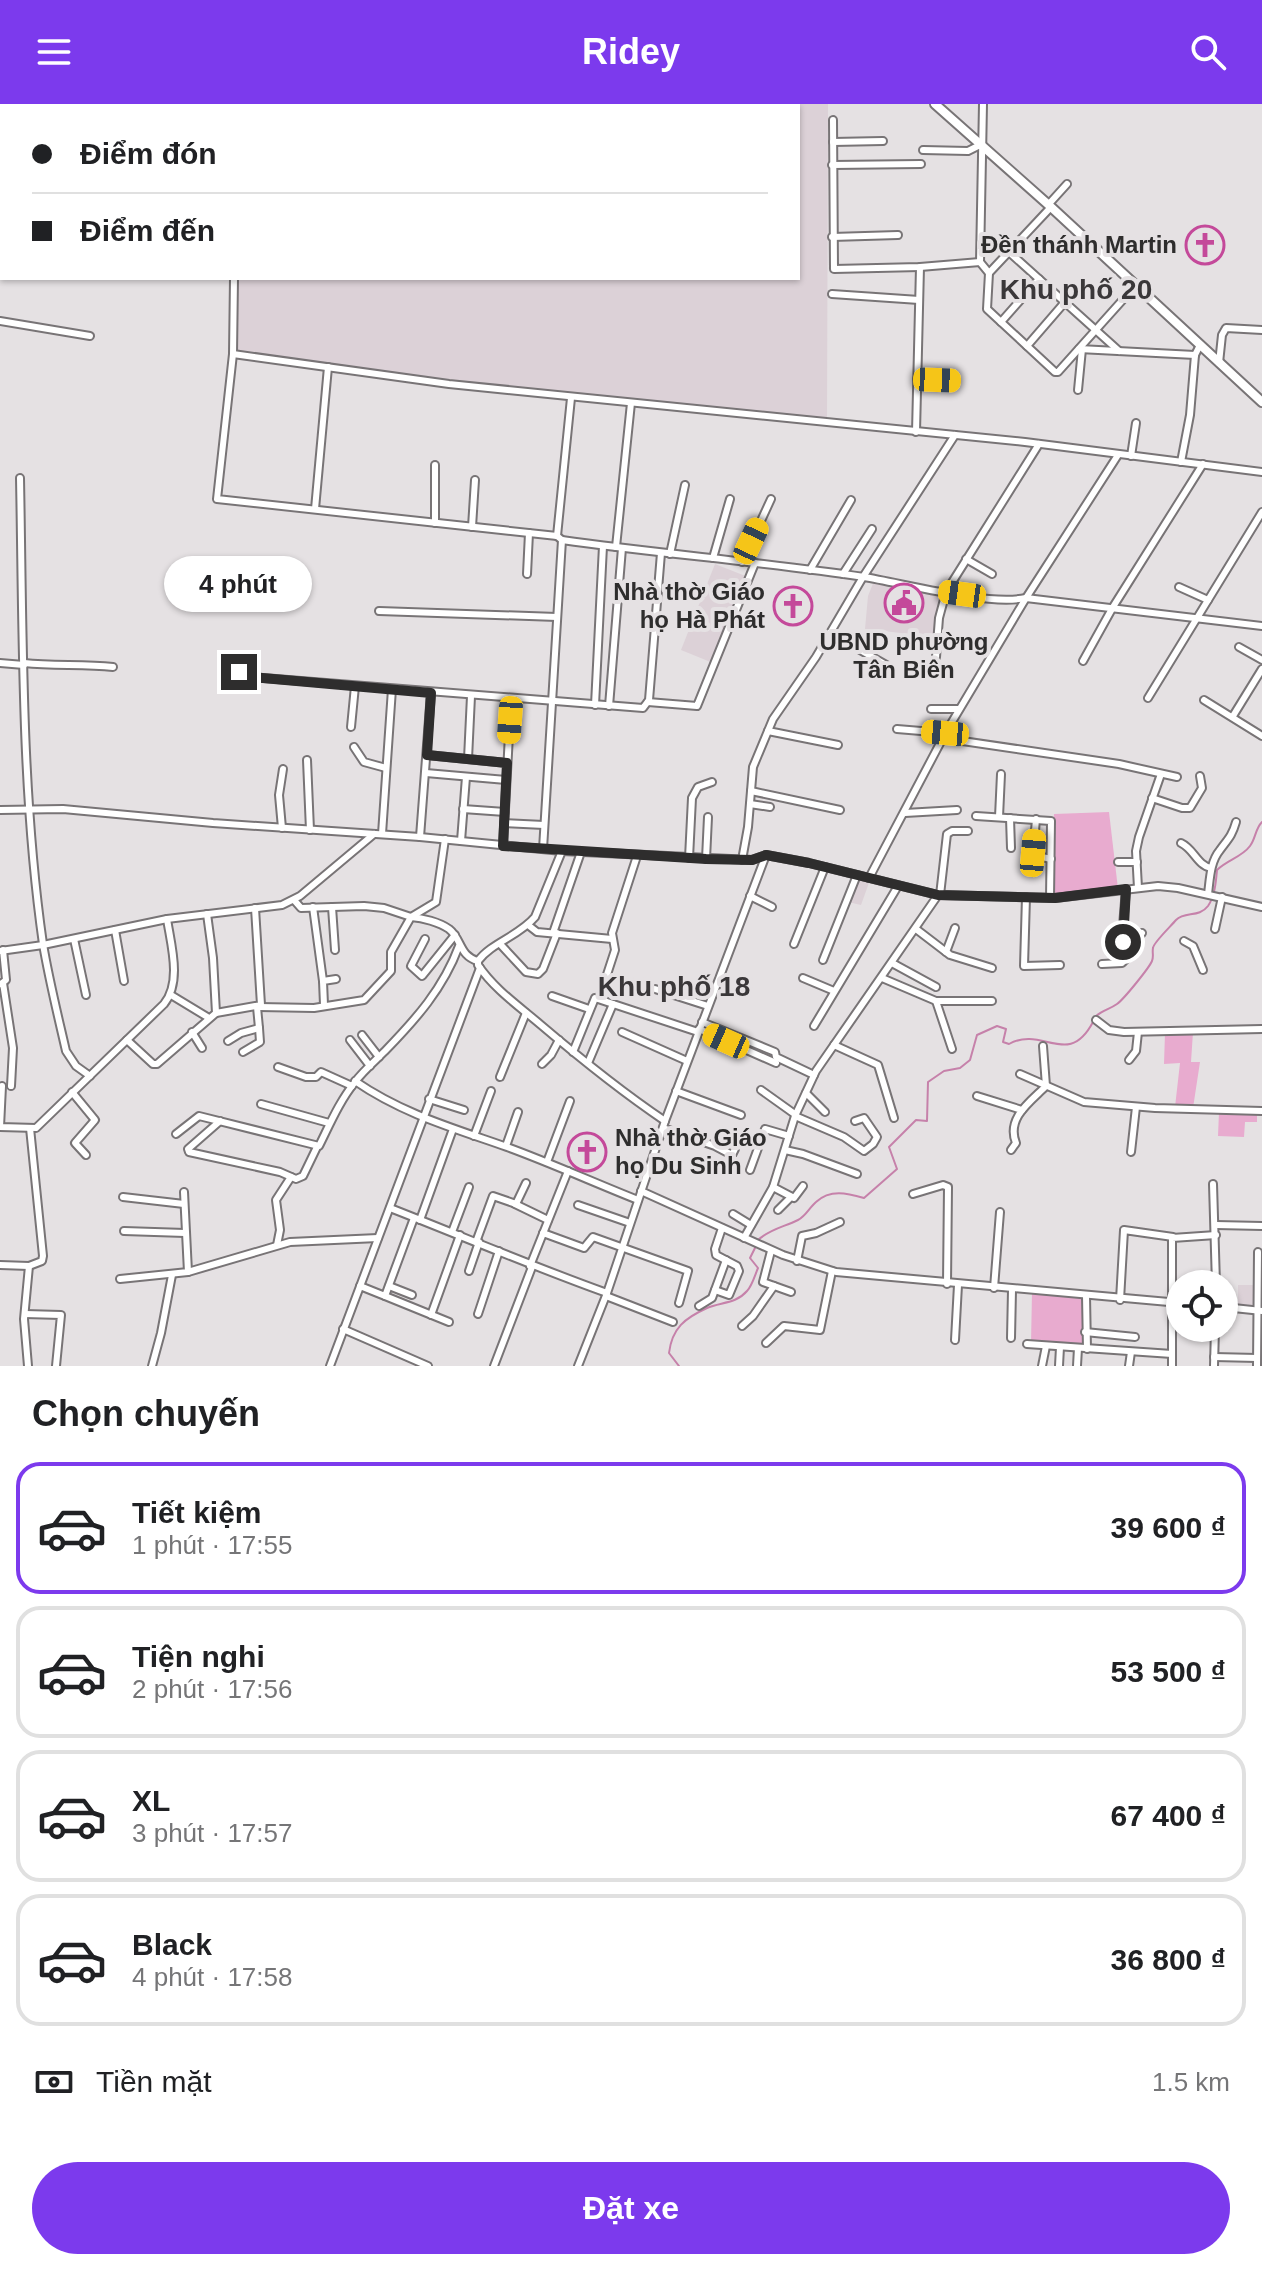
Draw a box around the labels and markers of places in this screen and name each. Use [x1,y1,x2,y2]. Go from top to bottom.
church icon: Đền thánh Martin [1184,224,1226,266]
place label: Đền thánh Martin [981,231,1177,258]
place label: Nhà thờ Giáo họ Hà Phát [613,578,765,633]
public building icon: UBND phường Tân Biên [883,582,925,624]
church icon: Nhà thờ Giáo họ Hà Phát [772,585,814,627]
place label: UBND phường Tân Biên [819,628,989,683]
place label: Nhà thờ Giáo họ Du Sinh [615,1124,767,1179]
church icon: Nhà thờ Giáo họ Du Sinh [566,1131,608,1173]

